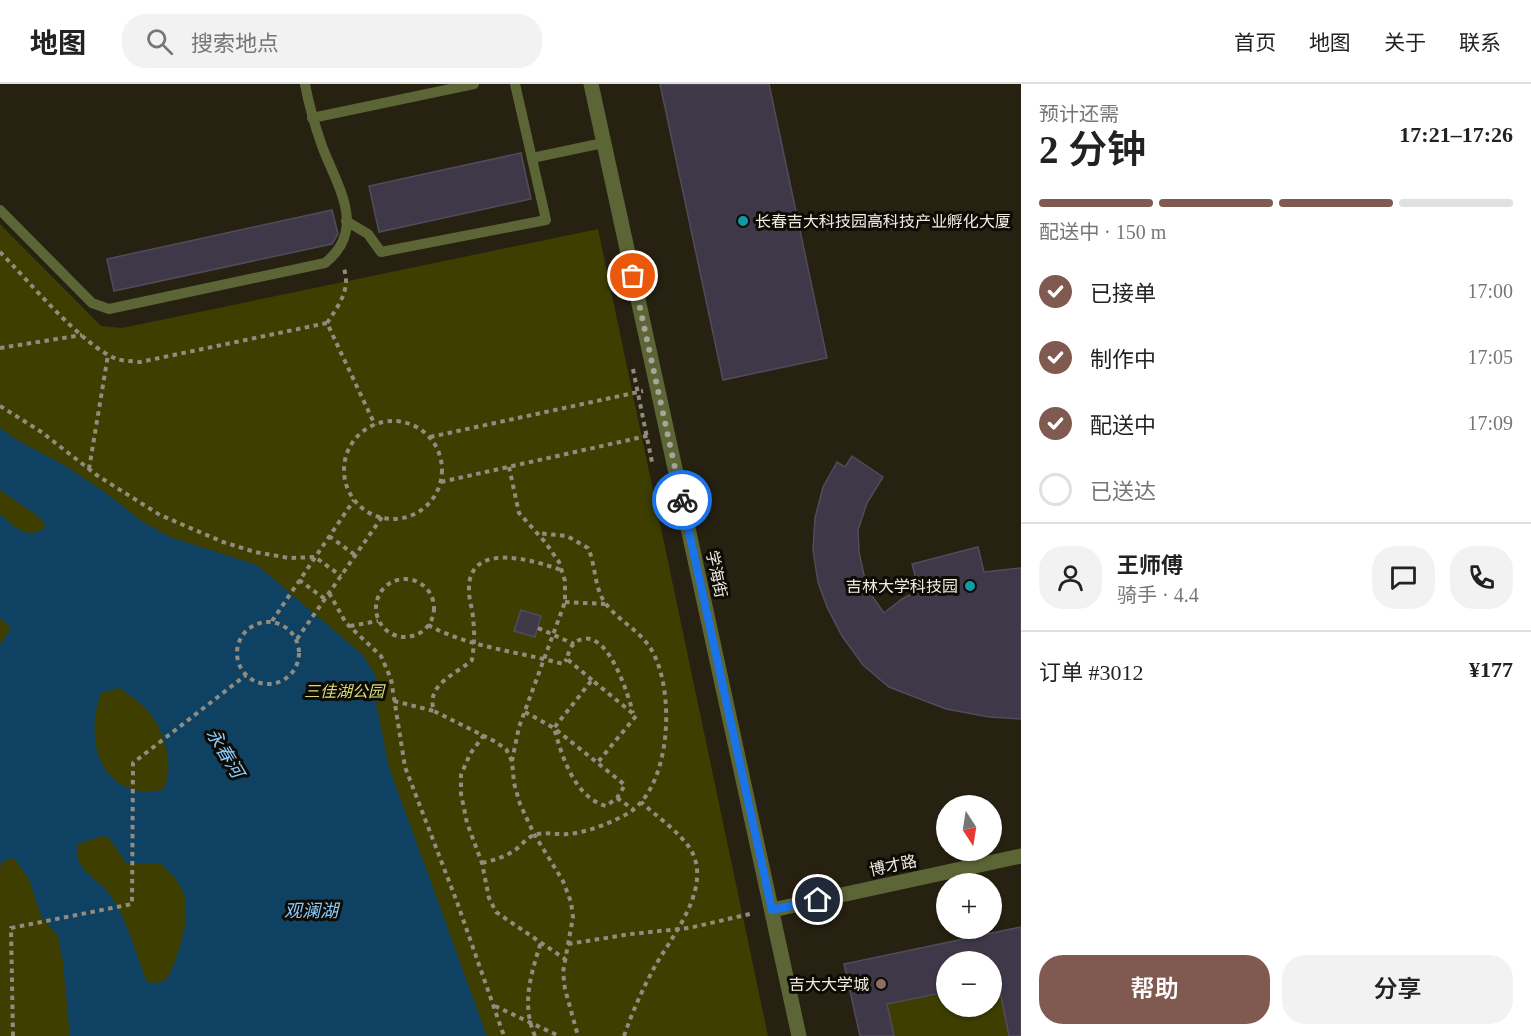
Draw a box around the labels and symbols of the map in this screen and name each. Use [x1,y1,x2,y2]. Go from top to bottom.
place label: 长春吉大科技园高科技产业孵化大厦 [755,213,1011,230]
marker: 长春吉大科技园高科技产业孵化大厦 [736,214,750,228]
pin [607,250,658,301]
courier [652,470,712,530]
street label: 学海街 [703,549,730,599]
place label: 吉林大学科技园 [846,578,958,595]
marker: 吉林大学科技园 [963,579,977,593]
park label: 三佳湖公园 [304,683,386,700]
water label: 永春河 [203,725,249,784]
north arrow [936,795,1002,861]
street label: 博才路 [868,852,918,879]
pin [792,874,843,925]
water label: 观澜湖 [284,901,341,921]
place label: 吉大大学城 [789,976,869,993]
marker: 吉大大学城 [874,977,888,991]

